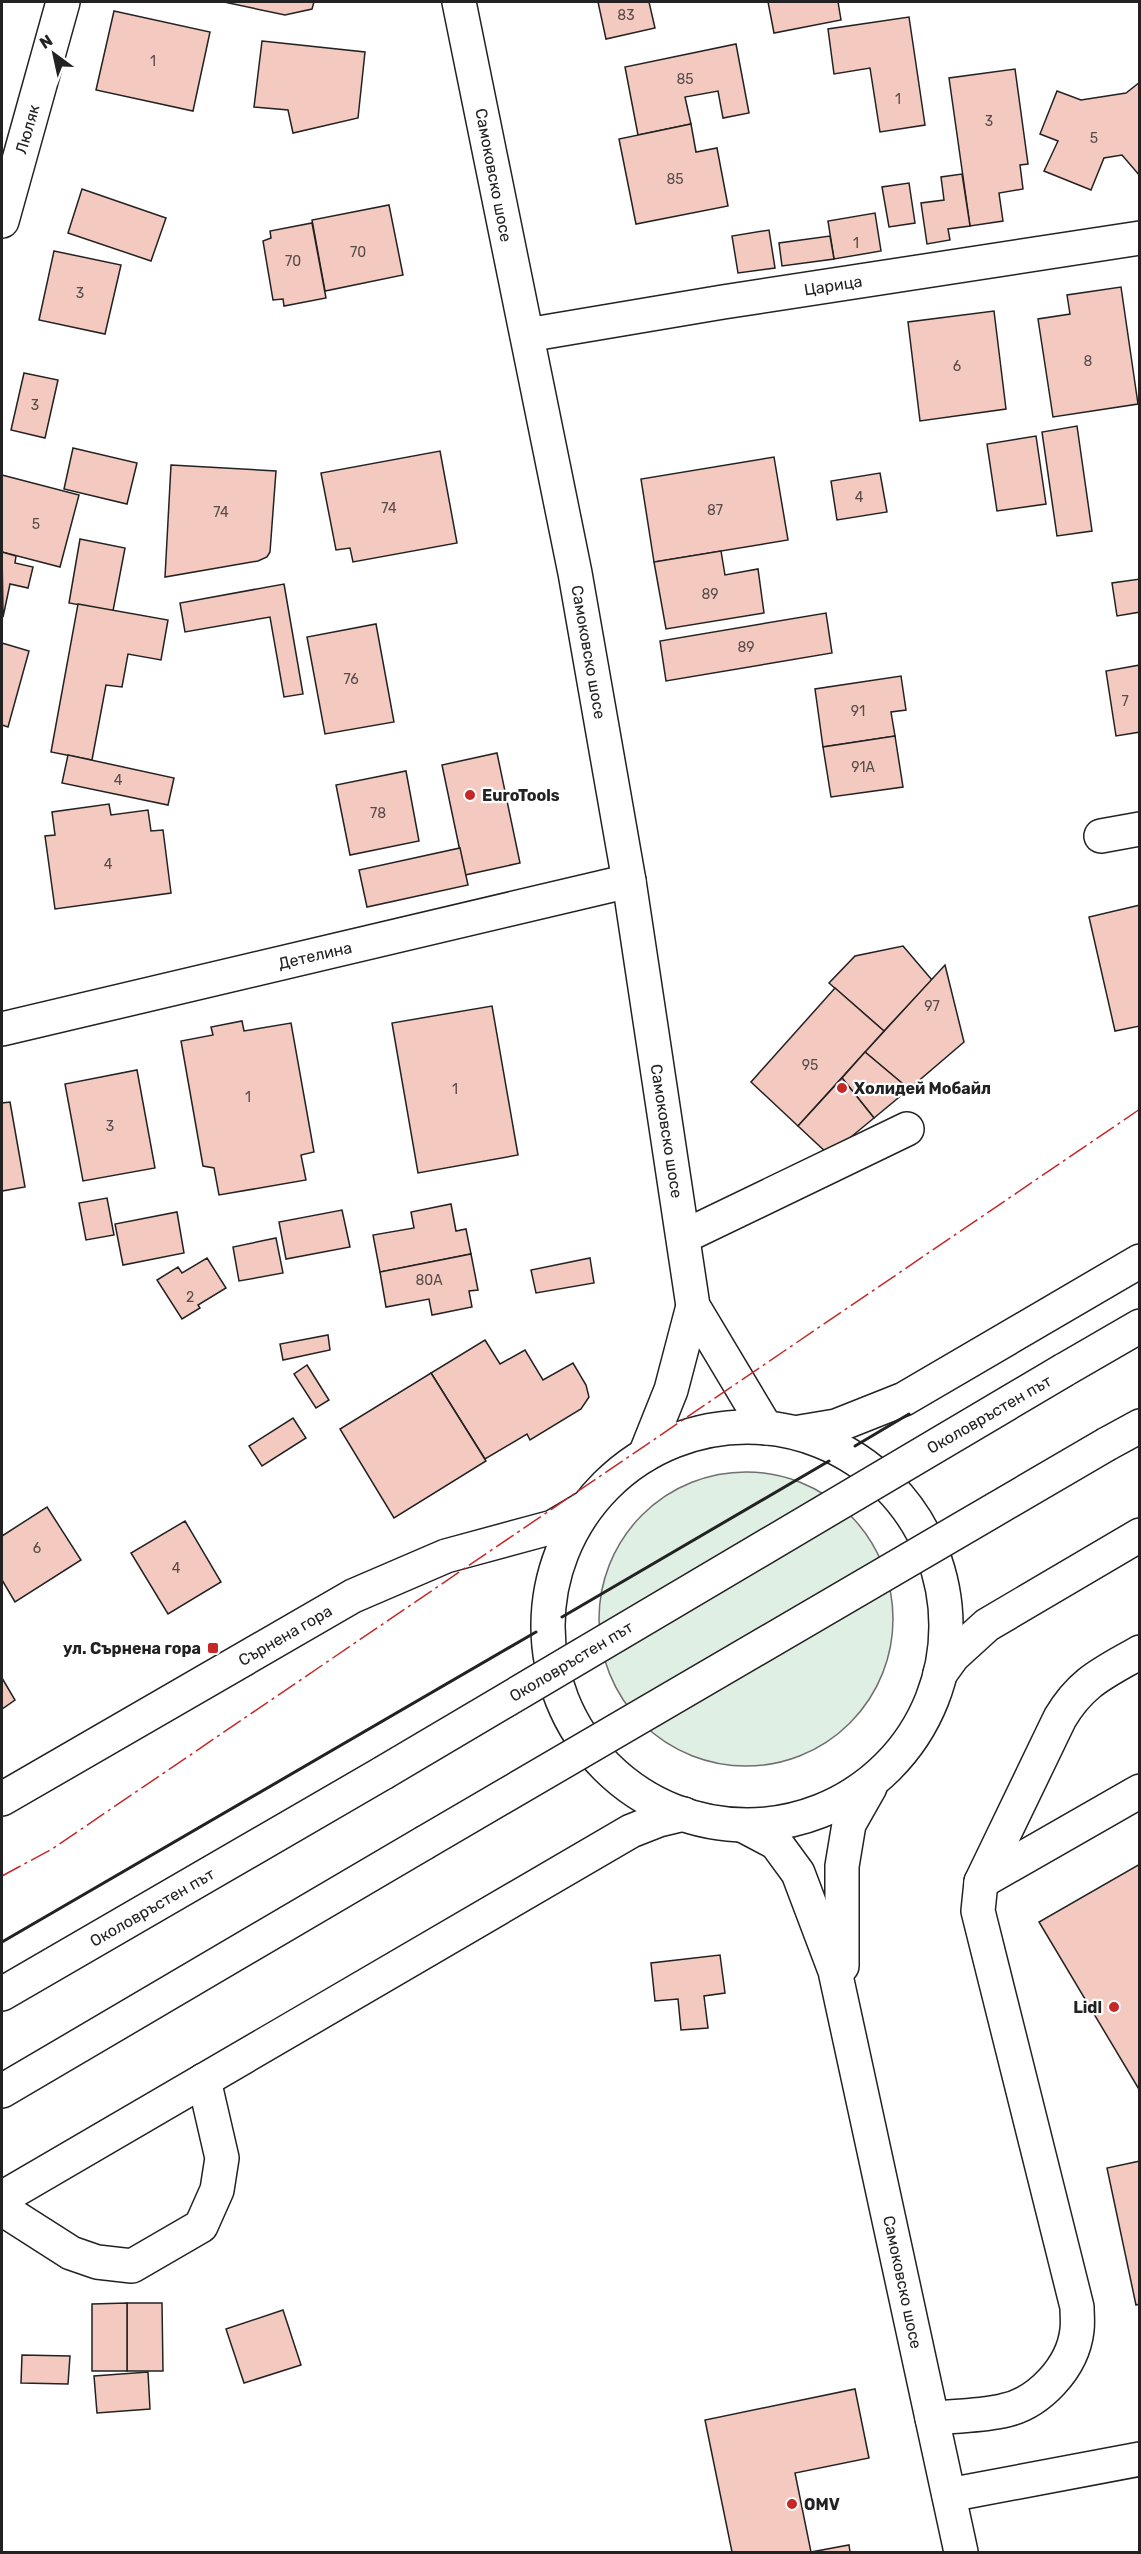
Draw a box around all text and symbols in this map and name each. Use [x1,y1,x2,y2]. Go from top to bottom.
house number: 83 [617,7,635,24]
north arrow [24,24,84,84]
text: N [36,31,56,53]
house number: 1 [150,53,156,70]
house number: 85 [676,71,694,88]
house number: 1 [895,91,901,108]
street label: Люляк [11,102,44,156]
street label: Самоковско шосе [471,107,516,244]
house number: 3 [985,113,993,130]
house number: 5 [1090,130,1098,147]
house number: 85 [666,171,684,188]
house number: 1 [853,235,859,252]
house number: 70 [350,244,366,261]
house number: 70 [285,253,301,270]
street label: Царица [803,272,863,299]
house number: 3 [76,285,84,302]
house number: 8 [1084,353,1093,370]
house number: 6 [953,358,961,375]
house number: 3 [31,397,39,414]
house number: 4 [855,489,864,506]
house number: 74 [381,500,397,517]
house number: 87 [707,502,723,519]
house number: 74 [213,504,229,521]
house number: 5 [32,516,40,533]
street label: Самоковско шосе [567,584,610,721]
house number: 89 [701,586,719,603]
house number: 89 [737,639,755,656]
house number: 76 [343,671,359,688]
house number: 7 [1121,693,1129,710]
house number: 91 [851,703,865,720]
house number: 91А [851,759,875,776]
house number: 4 [114,772,123,789]
place label: EuroTools [482,786,560,805]
marker: EuroTools [463,788,477,802]
house number: 78 [370,805,386,822]
house number: 4 [104,856,113,873]
street label: Детелина [276,938,354,973]
house number: 97 [924,998,940,1015]
house number: 95 [802,1057,818,1074]
street label: Самоковско шосе [647,1063,687,1200]
place label: Холидей Мобайл [854,1079,991,1098]
house number: 1 [452,1081,458,1098]
marker: Холидей Мобайл [835,1081,849,1095]
house number: 1 [245,1089,251,1106]
house number: 3 [106,1118,114,1135]
house number: 80А [415,1272,443,1289]
house number: 2 [186,1289,194,1306]
street label: Околовръстен път [924,1371,1055,1458]
house number: 6 [33,1540,41,1557]
house number: 4 [172,1560,181,1577]
street label: Сърнена гора [235,1601,335,1670]
street label: Околовръстен път [506,1617,636,1706]
place label: ул. Сърнена гора [63,1639,201,1658]
marker: ул. Сърнена гора [206,1641,220,1655]
street label: Околовръстен път [87,1864,218,1951]
place label: Lidl [1073,1998,1102,2017]
marker: Lidl [1107,2000,1121,2014]
street label: Самоковско шосе [879,2214,926,2350]
place label: OMV [804,2495,840,2514]
marker: OMV [785,2497,799,2511]

